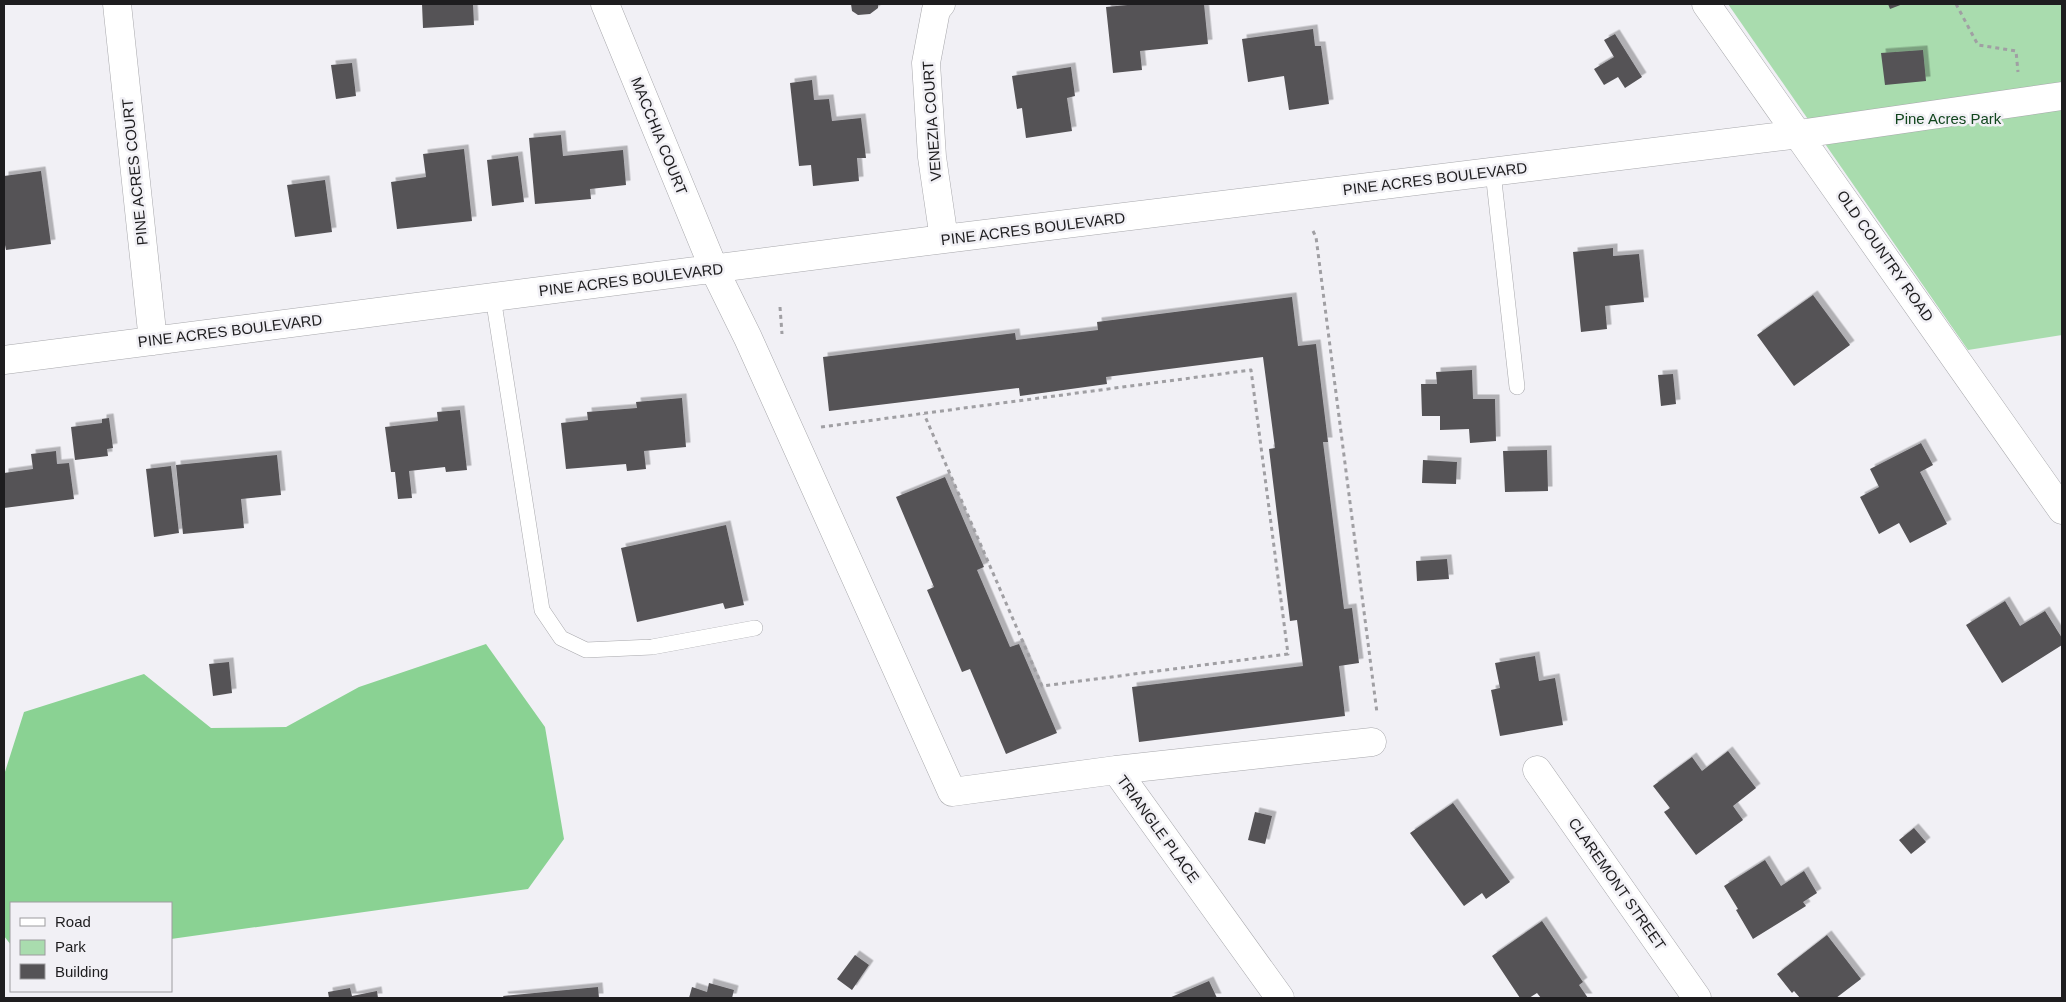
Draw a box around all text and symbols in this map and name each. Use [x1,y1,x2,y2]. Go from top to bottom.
street label: VENEZIA COURT [919,60,944,182]
street label: MACCHIA COURT [628,74,691,197]
street label: PINE ACRES COURT [118,98,151,246]
park label: Pine Acres Park [1895,110,2002,127]
street label: PINE ACRES BOULEVARD [1342,159,1528,198]
street label: OLD COUNTRY ROAD [1834,187,1937,325]
street label: PINE ACRES BOULEVARD [940,209,1126,248]
street label: PINE ACRES BOULEVARD [538,260,724,299]
street label: PINE ACRES BOULEVARD [137,311,323,350]
street label: TRIANGLE PLACE [1114,772,1203,886]
street label: CLAREMONT STREET [1565,814,1669,953]
legend [10,902,172,992]
text: Road [55,913,91,930]
text: Park [55,938,86,955]
text: Building [55,963,108,980]

